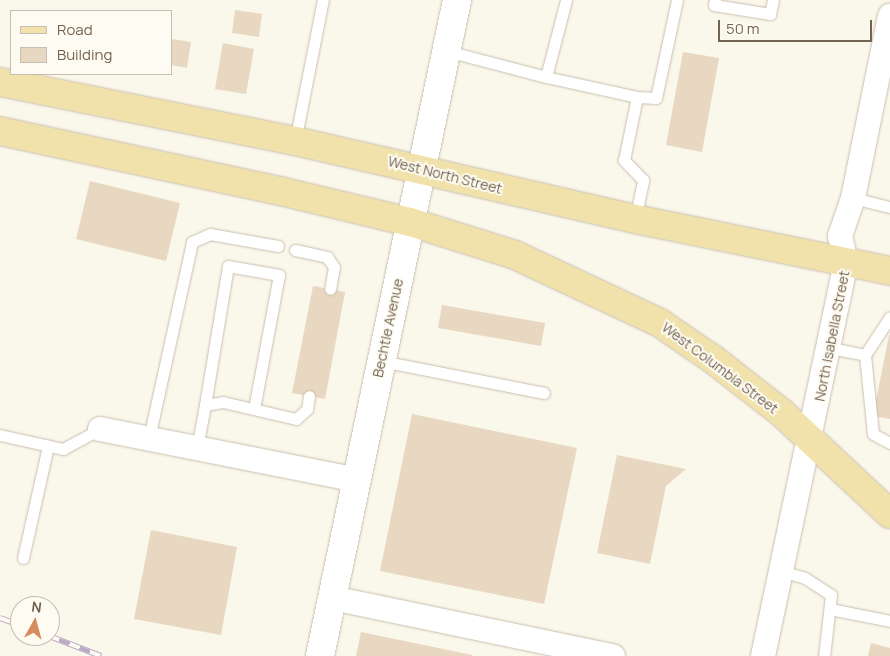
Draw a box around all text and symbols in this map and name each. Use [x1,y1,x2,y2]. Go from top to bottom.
legend [10,10,172,75]
scale bar [720,10,874,42]
text: 50 m [726,18,760,39]
text: Road [57,19,93,40]
text: Building [57,44,112,65]
street label: West North Street [386,153,504,197]
street label: North Isabella Street [811,269,853,403]
street label: Bechtle Avenue [369,277,407,379]
street label: West Columbia Street [659,319,781,417]
north arrow [10,596,60,646]
text: N [31,597,43,617]

